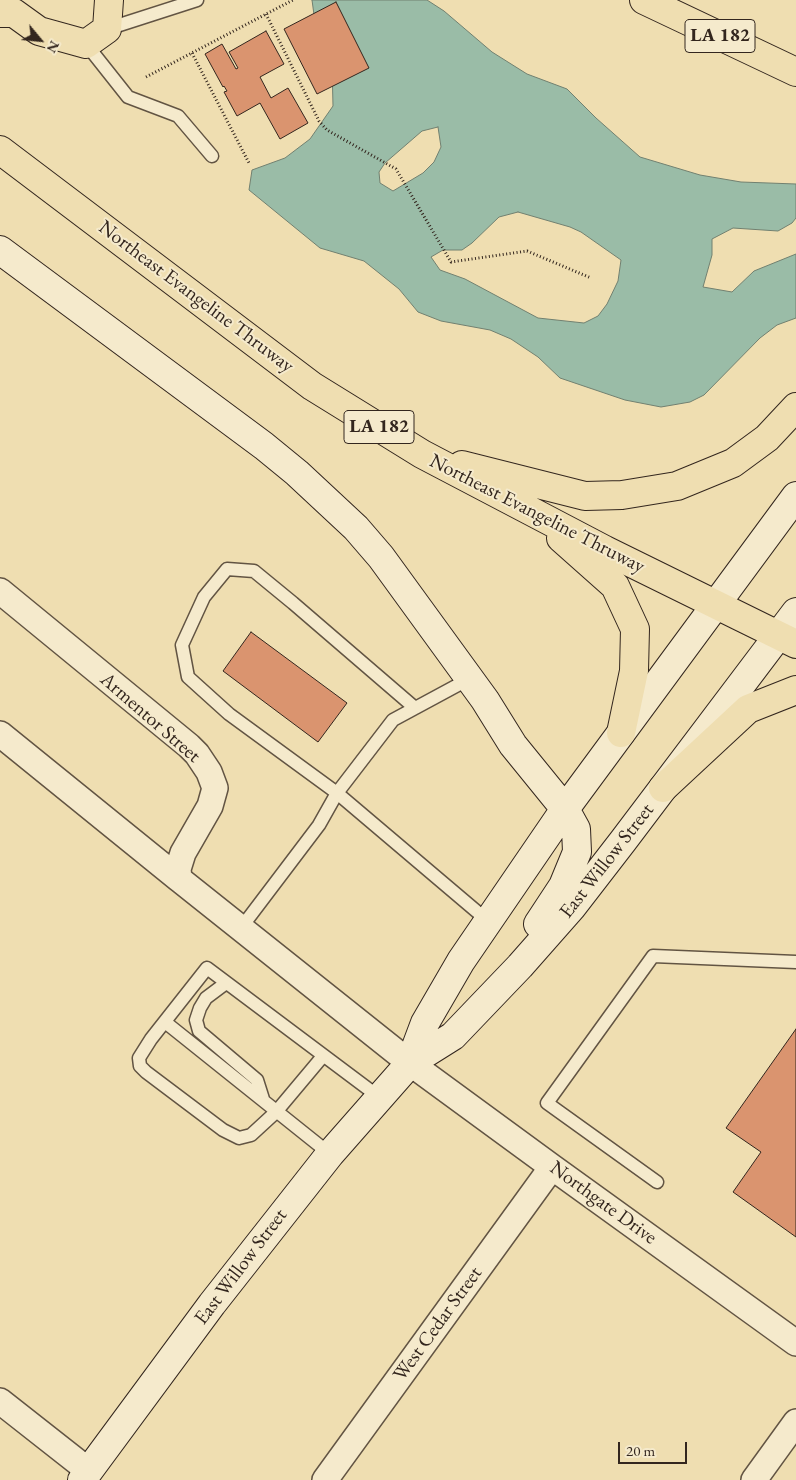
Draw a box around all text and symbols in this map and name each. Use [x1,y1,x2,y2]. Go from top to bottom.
north arrow [15,15,65,65]
road number: LA 182 [685,20,755,52]
text: N [43,38,64,56]
street label: Northeast Evangeline Thruway [93,216,299,378]
road number: LA 182 [344,411,414,444]
street label: Northeast Evangeline Thruway [425,449,649,579]
street label: Armentor Street [95,668,205,768]
street label: East Willow Street [555,799,659,923]
street label: Northgate Drive [545,1156,661,1250]
street label: East Willow Street [190,1204,292,1330]
street label: West Cedar Street [389,1262,487,1386]
scale bar [621,1432,690,1464]
text: 20 m [626,1441,655,1460]

